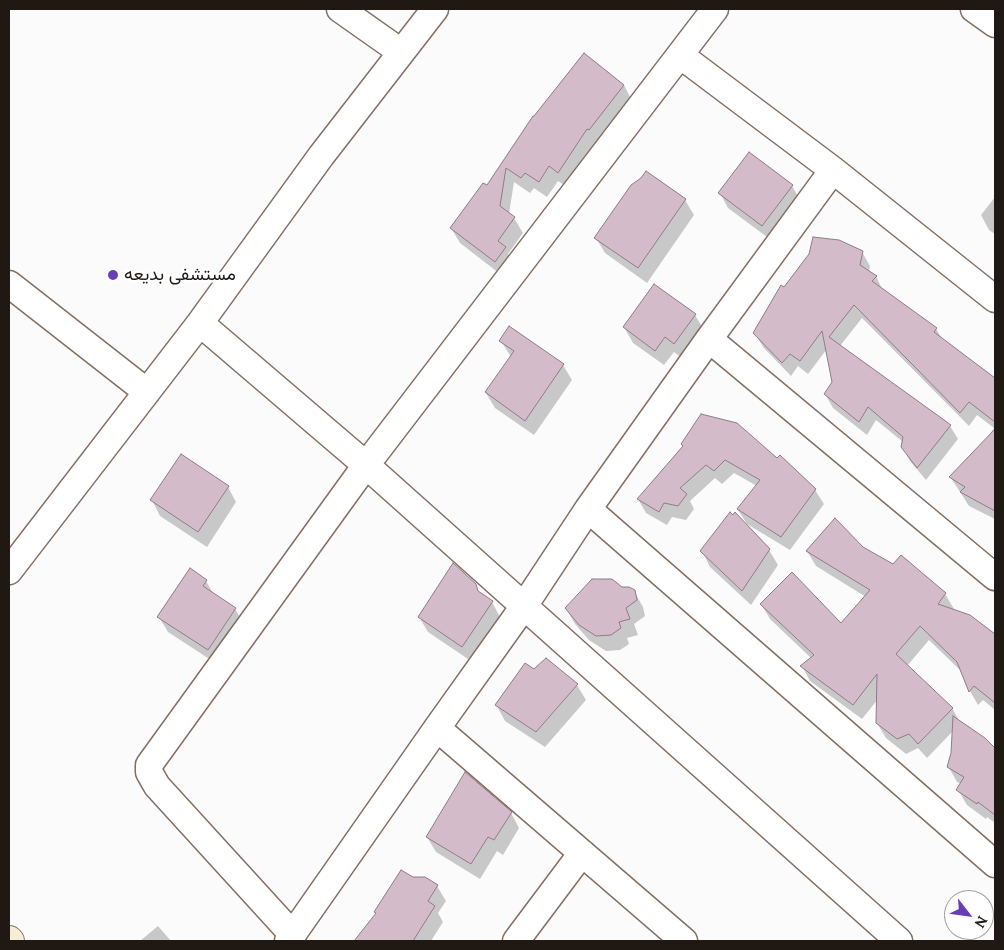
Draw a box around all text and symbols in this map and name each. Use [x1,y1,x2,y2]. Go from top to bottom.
place label: مستشفى بديعه [124,264,236,286]
marker: مستشفى بديعه [106,268,120,282]
north arrow [944,890,994,940]
text: N [971,913,992,931]

